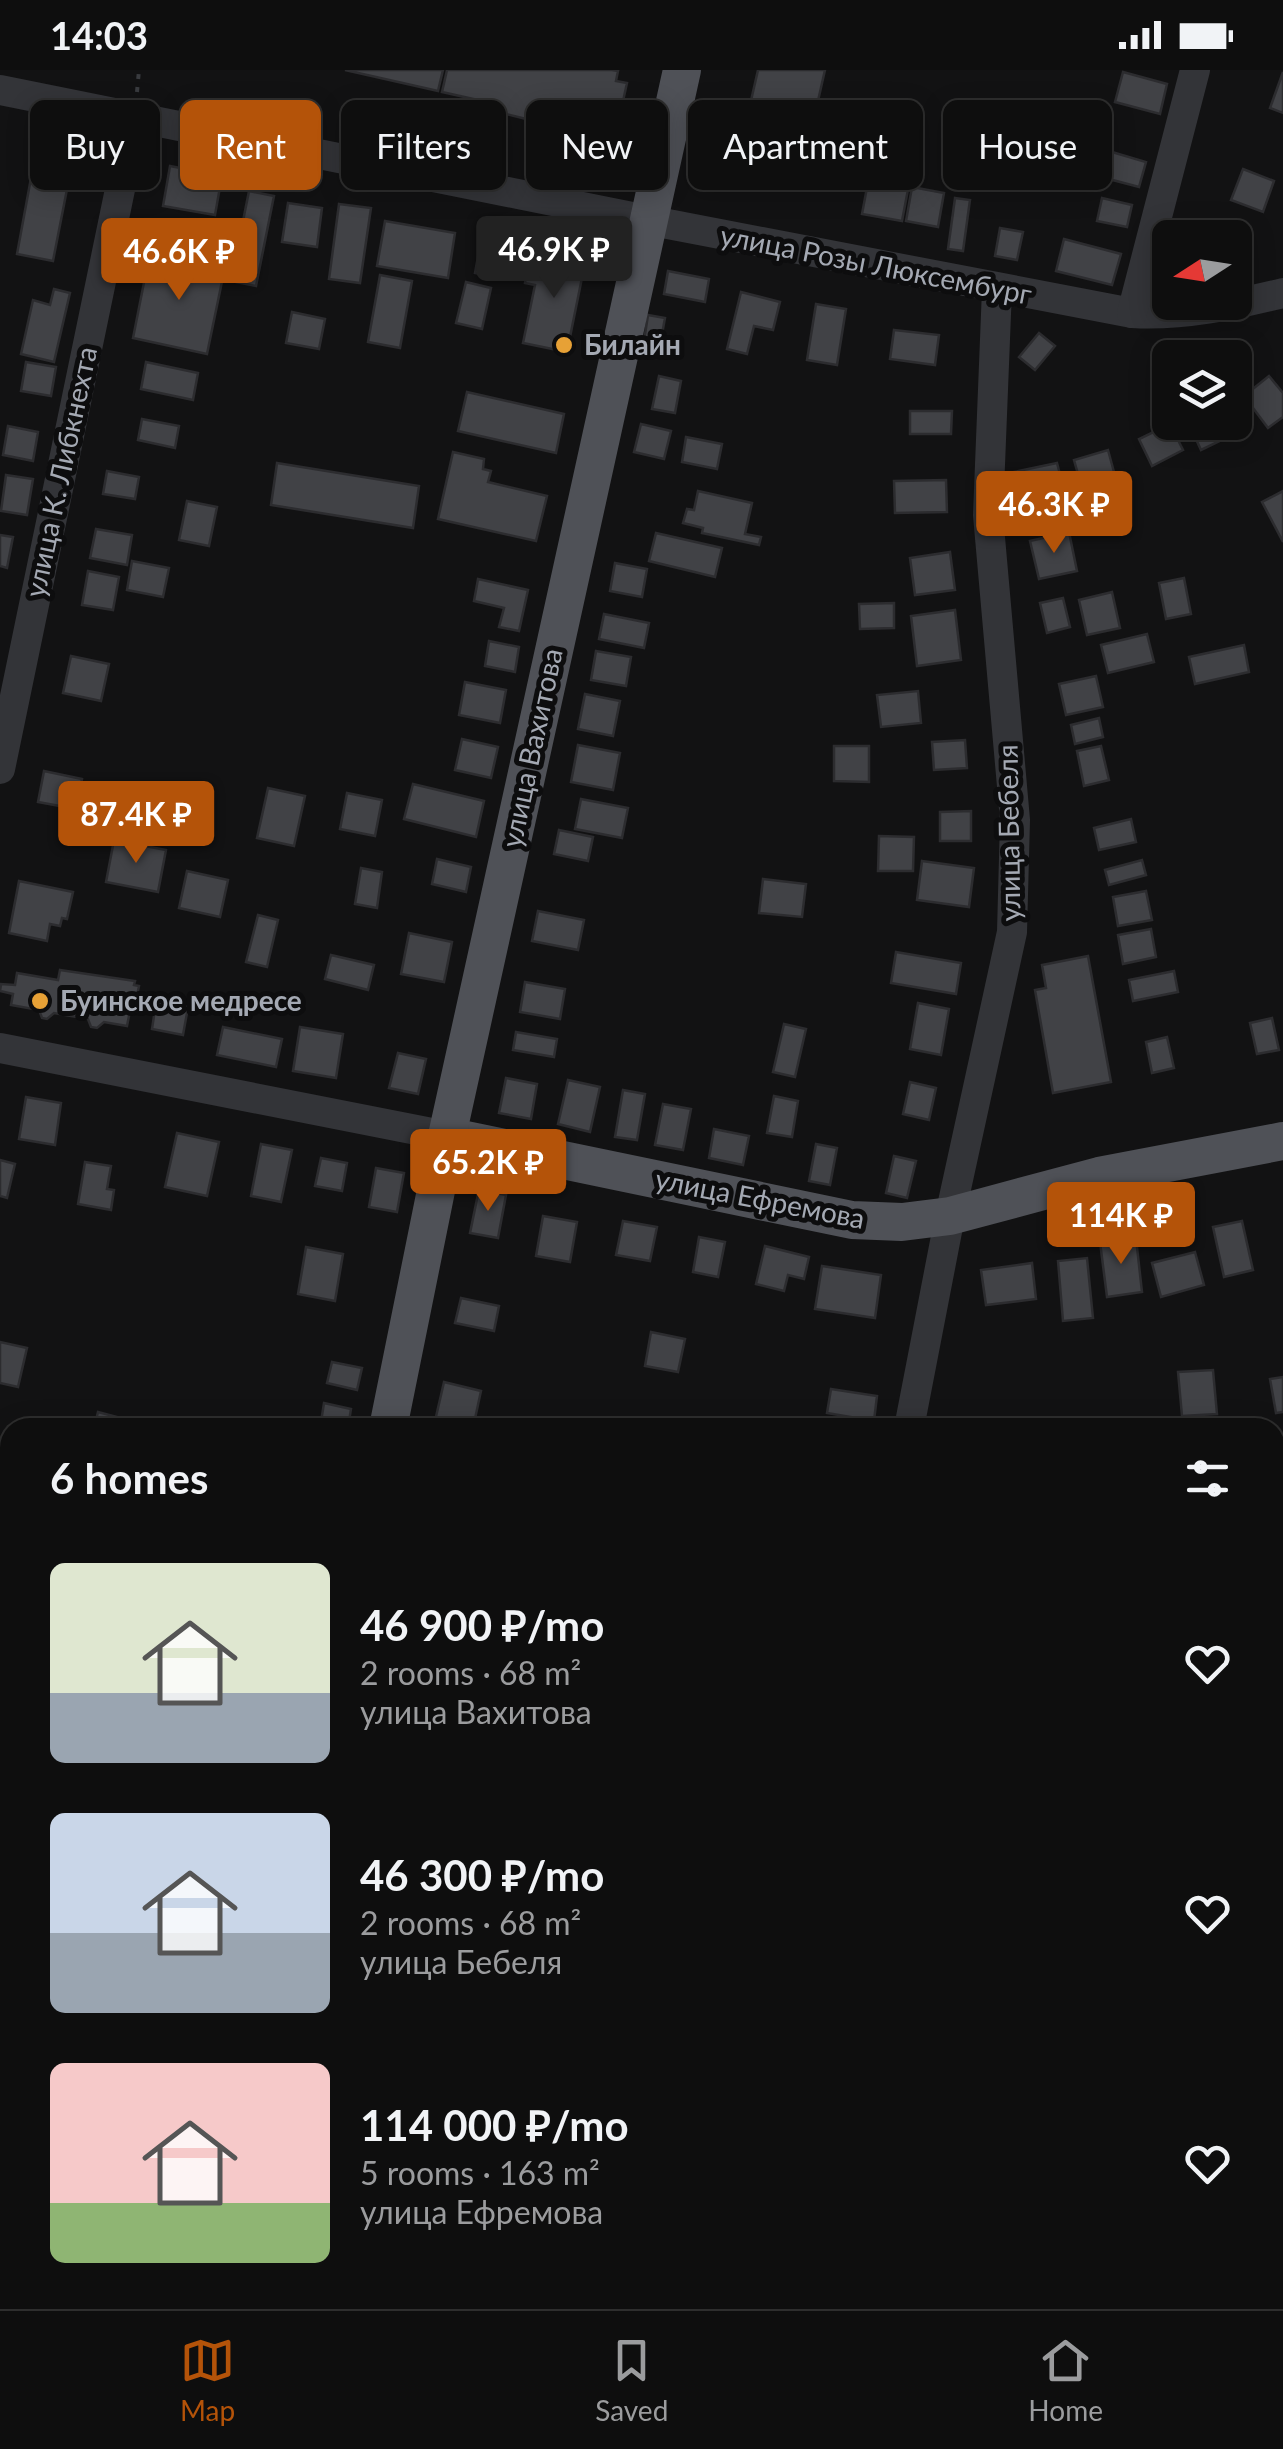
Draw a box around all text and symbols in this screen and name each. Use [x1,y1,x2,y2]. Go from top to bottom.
text: 14:03 [50,12,148,58]
chip: Buy [30,100,160,190]
chip: Rent [180,100,321,190]
chip: Filters [341,100,506,190]
chip: New [526,100,668,190]
chip: Apartment [688,100,923,190]
chip: House [943,100,1112,190]
pin: 46.9K ₽ [462,216,646,301]
street label: улица Розы Люксембург [718,217,1035,311]
pin: 46.6K ₽ [87,218,271,303]
north arrow [1152,220,1252,320]
map controls [1152,220,1252,440]
text: 46.9K ₽ [498,229,610,268]
text: 46.6K ₽ [123,231,235,270]
place label: Билайн [584,327,681,361]
marker: Билайн [553,334,575,356]
button: layers [1152,340,1252,440]
street label: улица К. Либкнехта [17,343,103,600]
pin: 46.3K ₽ [962,471,1146,556]
text: 46.3K ₽ [998,484,1110,523]
street label: улица Вахитова [493,645,569,851]
street label: улица Бебеля [989,744,1027,922]
pin: 87.4K ₽ [44,781,228,866]
text: 87.4K ₽ [80,794,192,833]
place label: Буинское медресе [60,983,302,1017]
marker: Буинское медресе [29,990,51,1012]
pin: 65.2K ₽ [396,1129,580,1214]
text: 65.2K ₽ [432,1142,544,1181]
street label: улица Ефремова [652,1161,868,1235]
pin: 114K ₽ [1040,1182,1202,1267]
text: 114K ₽ [1069,1195,1173,1234]
icon: filters [1180,1451,1235,1506]
text: 6 homes [50,1453,208,1503]
text: 46 900 ₽/mo [360,1600,604,1650]
icon: home [130,1603,250,1723]
icon: heart [1180,1636,1235,1691]
text: 2 rooms · 68 m² [360,1653,581,1692]
text: улица Вахитова [360,1692,592,1731]
text: 46 300 ₽/mo [360,1850,604,1900]
icon: home [130,1853,250,1973]
icon: heart [1180,1886,1235,1941]
text: 2 rooms · 68 m² [360,1903,581,1942]
text: улица Бебеля [360,1942,562,1981]
text: 114 000 ₽/mo [360,2100,629,2150]
icon: home [130,2103,250,2223]
icon: heart [1180,2136,1235,2191]
text: 5 rooms · 163 m² [360,2153,600,2192]
text: улица Ефремова [360,2192,603,2231]
tab: Map [180,2333,235,2427]
tab: Saved [595,2333,668,2427]
tab: Home [1028,2333,1103,2427]

